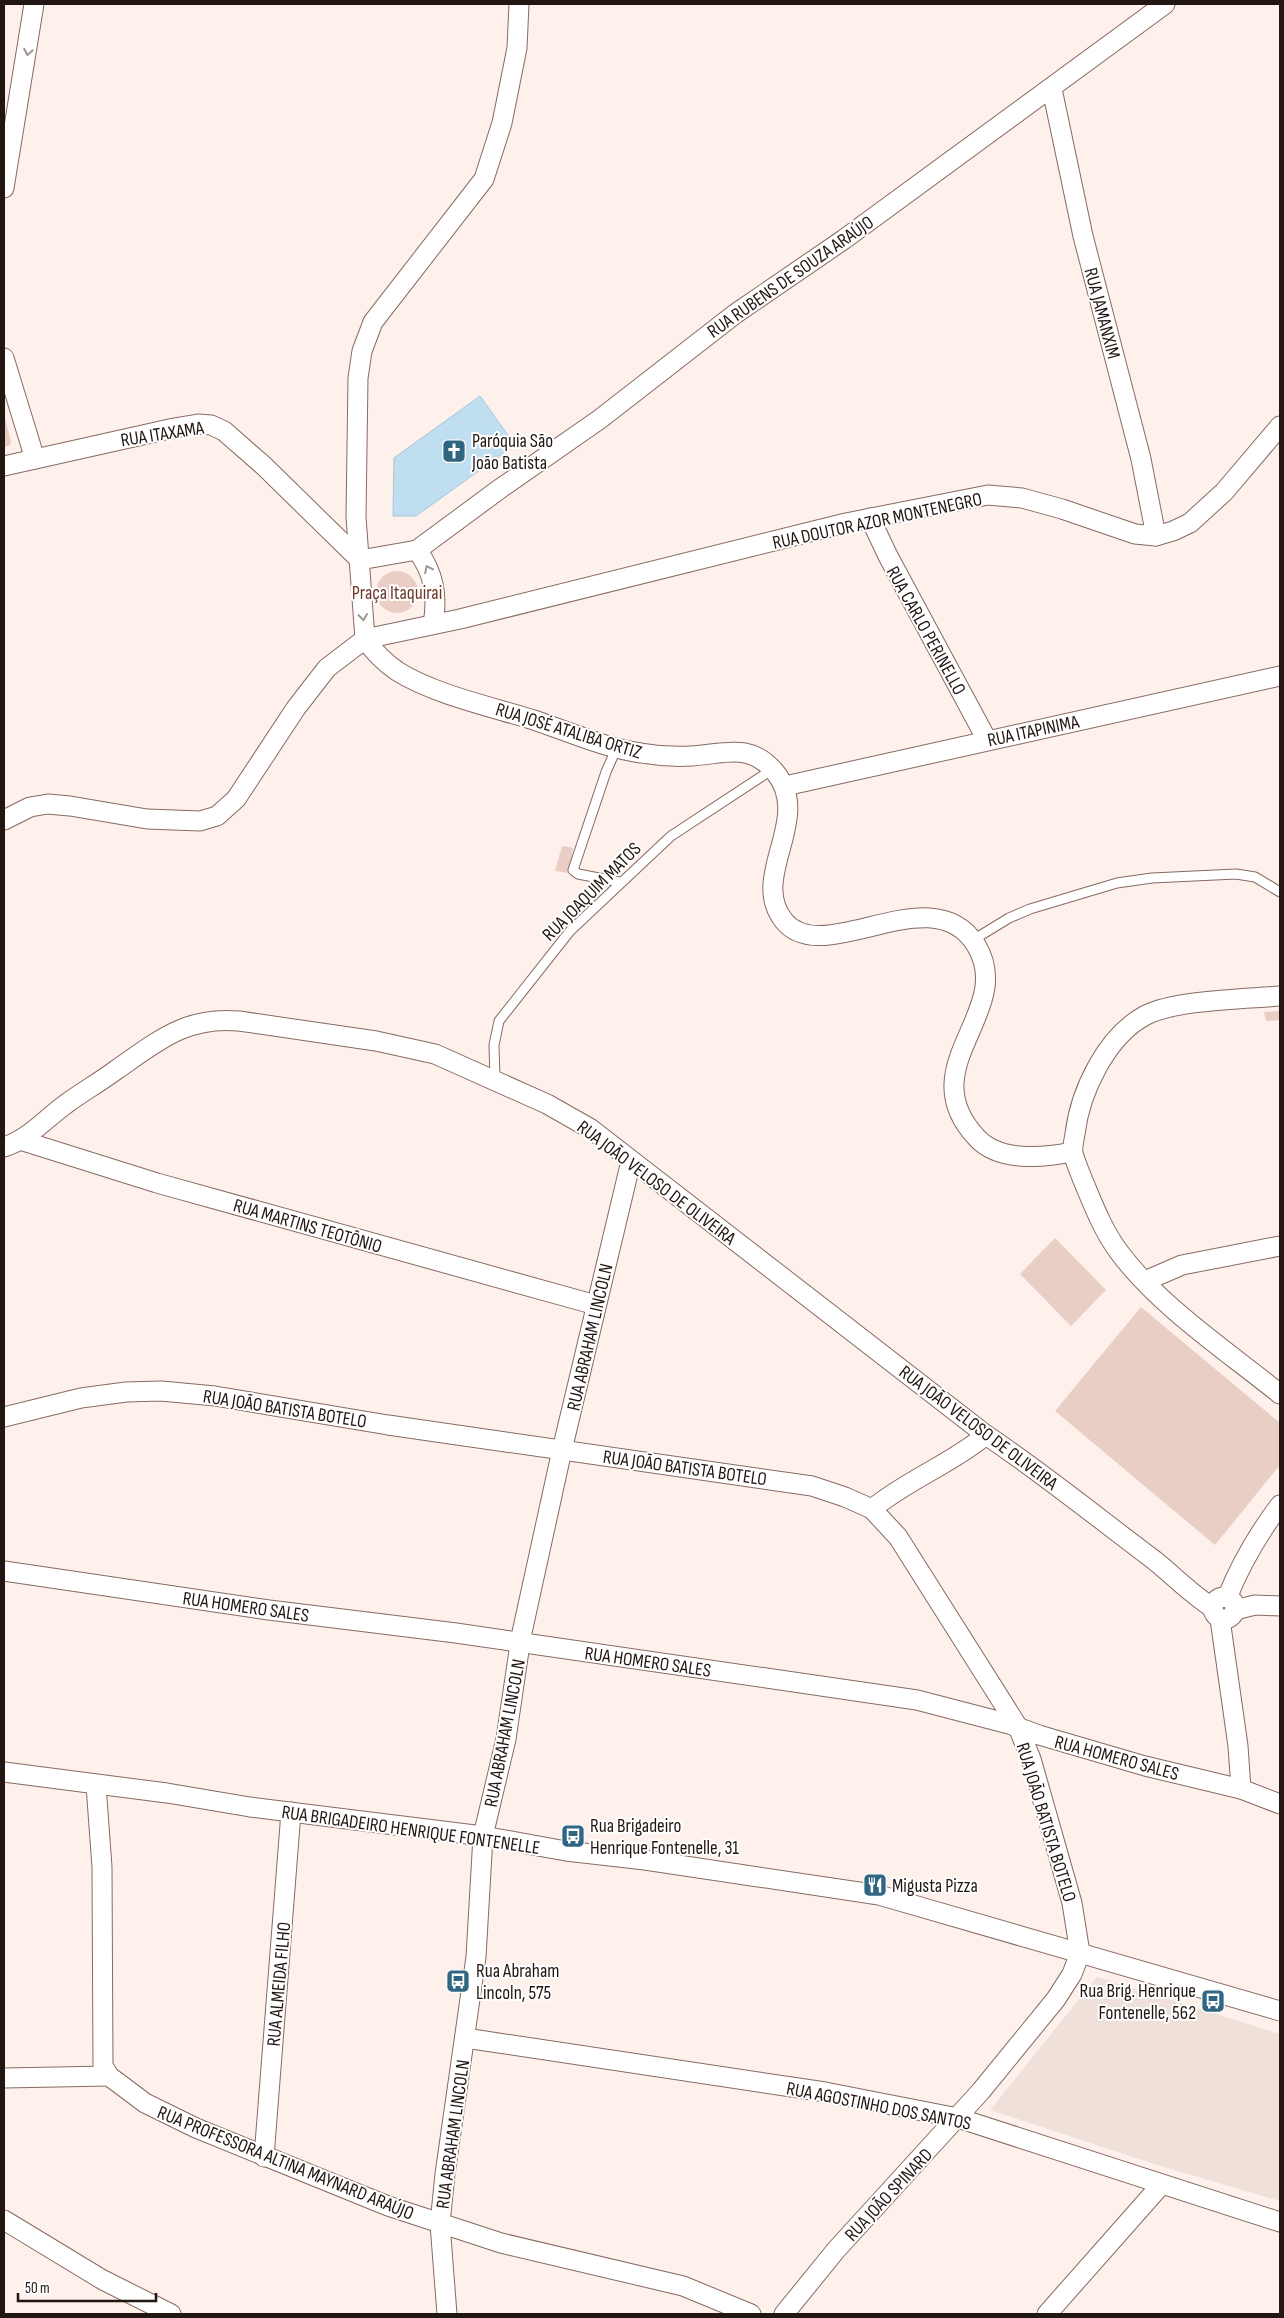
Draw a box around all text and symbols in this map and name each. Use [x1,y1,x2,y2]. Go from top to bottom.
one-way arrow [23,48,33,56]
street label: RUA RUBENS DE SOUZA ARAÚJO [703,211,878,343]
street label: RUA JAMANXIM [1078,265,1125,361]
street label: RUA ITAXAMA [119,416,206,452]
place label: Paróquia São João Batista [471,430,553,475]
church icon: Paróquia São João Batista [441,438,467,464]
street label: RUA DOUTOR AZOR MONTENEGRO [770,488,984,555]
street label: RUA CARLO PERINELLO [881,562,971,699]
one-way arrow [425,565,435,574]
park label: Praça Itaquirai [352,582,442,605]
one-way arrow [357,614,368,622]
street label: RUA JOSÉ ATALIBA ORTIZ [493,698,644,765]
street label: RUA ITAPINIMA [986,710,1082,752]
street label: RUA JOAQUIM MATOS [538,838,646,946]
street label: RUA JOÃO VELOSO DE OLIVEIRA [572,1116,741,1251]
street label: RUA MARTINS TEOTÔNIO [231,1194,384,1259]
street label: RUA ABRAHAM LINCOLN [562,1262,619,1413]
street label: RUA JOÃO VELOSO DE OLIVEIRA [894,1361,1063,1496]
street label: RUA JOÃO BATISTA BOTELO [201,1385,368,1434]
street label: RUA JOÃO BATISTA BOTELO [601,1446,768,1491]
street label: RUA HOMERO SALES [181,1587,311,1628]
street label: RUA HOMERO SALES [583,1642,713,1683]
street label: RUA ABRAHAM LINCOLN [480,1657,531,1809]
street label: RUA HOMERO SALES [1052,1731,1181,1786]
street label: RUA JOÃO BATISTA BOTELO [1010,1740,1081,1905]
street label: RUA BRIGADEIRO HENRIQUE FONTENELLE [280,1801,541,1860]
place label: Rua Brigadeiro Henrique Fontenelle, 31 [590,1815,739,1860]
bus stop icon: Rua Brigadeiro Henrique Fontenelle, 31 [560,1823,586,1849]
restaurant icon: Migusta Pizza [862,1872,888,1898]
place label: Migusta Pizza [892,1875,978,1898]
street label: RUA ALMEIDA FILHO [263,1921,296,2047]
place label: Rua Abraham Lincoln, 575 [476,1960,559,2005]
bus stop icon: Rua Abraham Lincoln, 575 [445,1968,471,1994]
place label: Rua Brig. Henrique Fontenelle, 562 [1079,1980,1196,2025]
bus stop icon: Rua Brig. Henrique Fontenelle, 562 [1200,1988,1226,2014]
street label: RUA ABRAHAM LINCOLN [432,2058,475,2210]
street label: RUA AGOSTINHO DOS SANTOS [784,2077,973,2136]
street label: RUA PROFESSORA ALTINA MAYNARD ARAÚJO [154,2101,417,2225]
street label: RUA JOÃO SPINARD [840,2144,938,2246]
scale bar [18,2270,155,2302]
text: 50 m [25,2279,50,2298]

